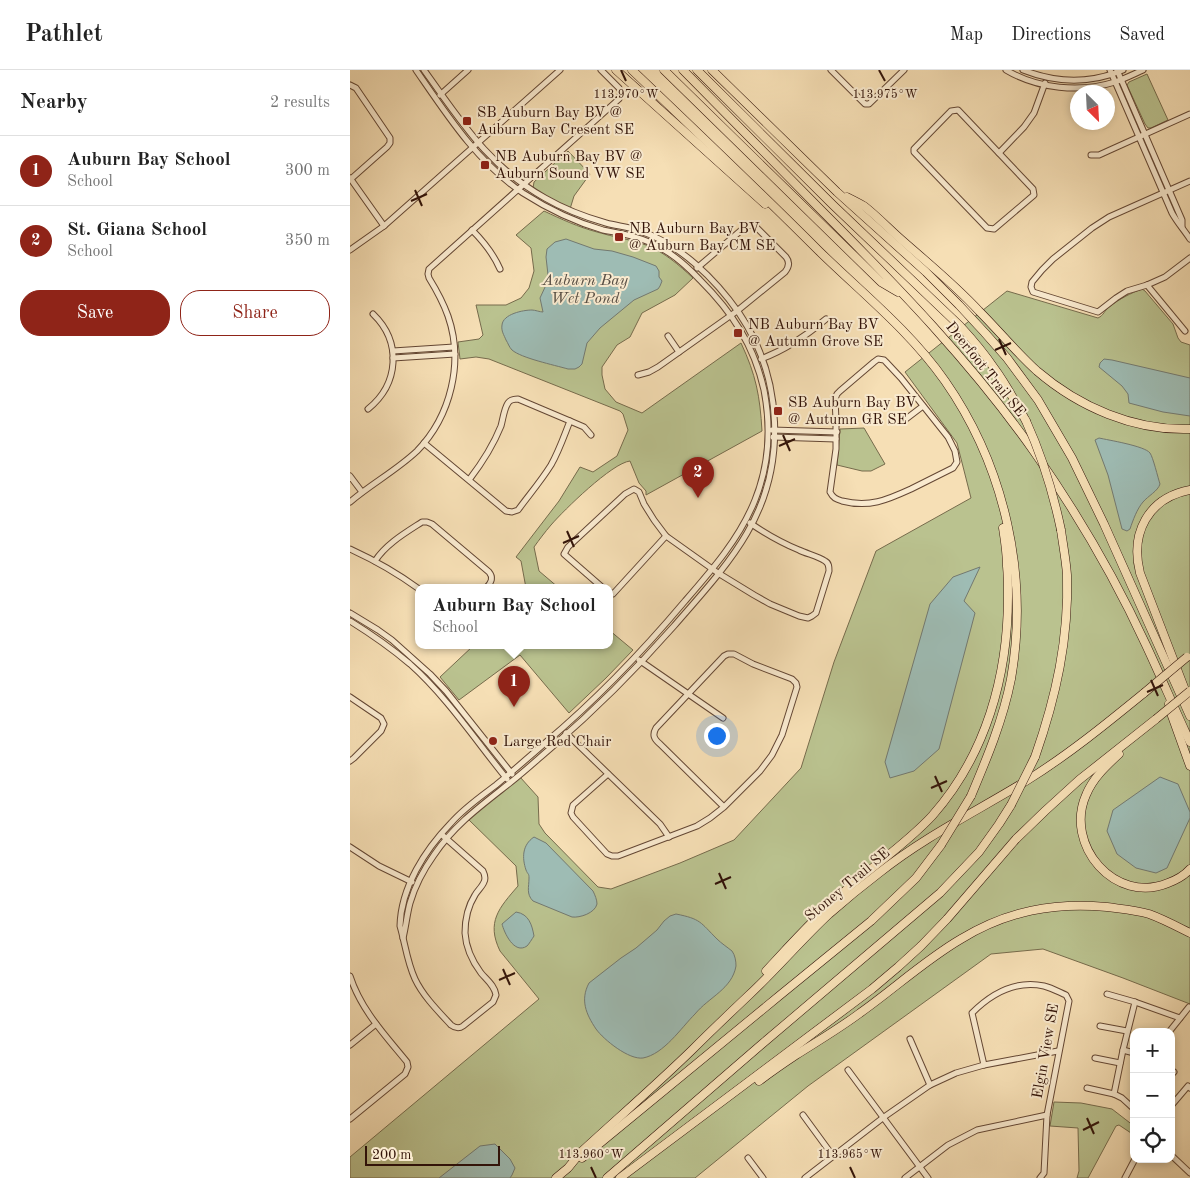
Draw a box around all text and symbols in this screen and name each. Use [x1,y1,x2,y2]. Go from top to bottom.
text: Pathlet [25,23,103,47]
text: Map [950,26,983,44]
text: Directions [1011,26,1091,44]
text: Saved [1119,26,1165,44]
north arrow [1070,85,1115,130]
text: 113.975°W [853,88,918,101]
text: 113.970°W [594,89,659,101]
text: Nearby [20,92,88,113]
text: 2 results [270,95,330,111]
place label: SB Auburn Bay BV @ Auburn Bay Cresent SE [477,106,634,138]
marker: SB Auburn Bay BV @ Auburn Bay Cresent SE [461,115,473,127]
place label: NB Auburn Bay BV @ Auburn Sound VW SE [495,150,645,182]
text: Auburn Bay School [67,151,231,170]
marker: NB Auburn Bay BV @ Auburn Sound VW SE [479,159,491,171]
text: 1 [31,163,41,179]
text: 300 m [285,163,330,179]
text: School [67,174,113,190]
text: St. Giana School [67,221,207,240]
place label: NB Auburn Bay BV @ Auburn Bay CM SE [629,222,775,254]
marker: NB Auburn Bay BV @ Auburn Bay CM SE [613,231,625,243]
text: 2 [31,233,41,249]
text: 350 m [285,233,330,249]
text: School [67,244,113,260]
water label: Auburn Bay Wet Pond [541,273,629,307]
button: Save [20,290,170,336]
button: Share [180,290,330,336]
place label: NB Auburn Bay BV @ Autumn Grove SE [748,318,883,350]
street label: Deerfoot Trail SE [942,320,1028,420]
marker: NB Auburn Bay BV @ Autumn Grove SE [732,327,744,339]
place label: SB Auburn Bay BV @ Autumn GR SE [788,396,917,428]
marker: SB Auburn Bay BV @ Autumn GR SE [772,405,784,417]
pin: 2 [682,457,714,498]
popup [415,584,613,649]
text: Auburn Bay School [432,597,596,616]
text: School [432,620,478,636]
pin: 1 [498,666,530,707]
your location [704,723,730,749]
marker: Large Red Chair [487,735,499,747]
place label: Large Red Chair [503,735,611,750]
street label: Stoney Trail SE [803,846,893,925]
street label: Elgin View SE [1031,1003,1062,1100]
map controls [1130,1028,1175,1163]
button: + [1130,1028,1175,1073]
button: − [1130,1073,1175,1118]
button: locate [1130,1118,1175,1163]
scale bar [365,1143,500,1166]
text: 200 m [372,1148,411,1162]
text: 113.965°W [818,1148,883,1161]
text: 113.960°W [559,1149,624,1161]

